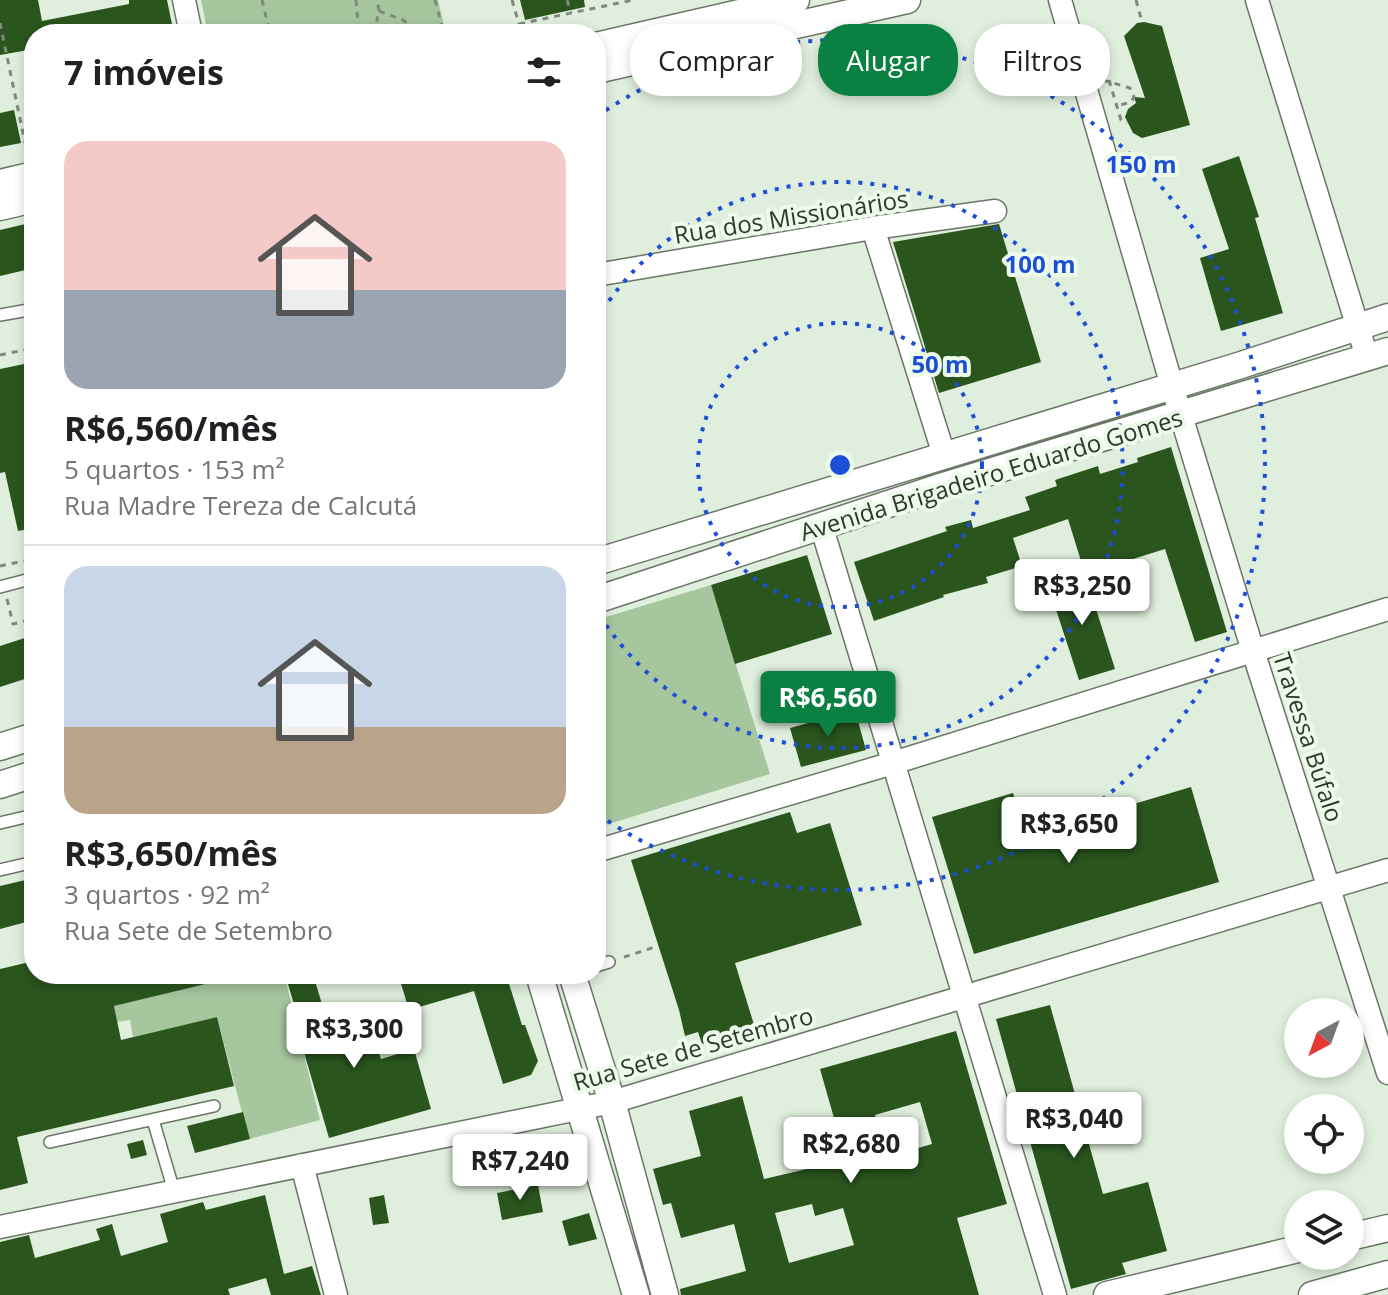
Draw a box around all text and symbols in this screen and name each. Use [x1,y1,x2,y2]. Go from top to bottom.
chip: Comprar [630,24,802,96]
chip: Alugar [818,24,958,96]
chip: Filtros [974,24,1110,96]
text: 7 imóveis [64,49,224,95]
icon: filters [522,50,566,94]
text: 150 m [1106,147,1176,180]
street label: Rua dos Missionários [672,181,910,251]
icon: home [243,193,387,337]
text: 100 m [1005,247,1075,280]
text: 50 m [911,347,969,380]
street label: Avenida Brigadeiro Eduardo Gomes [796,400,1186,548]
text: R$6,560/mês [64,405,278,451]
text: 5 quartos · 153 m² [64,451,285,487]
centre of rings [826,451,854,479]
text: Rua Madre Tereza de Calcutá [64,487,417,523]
pin: R$3,250 [1008,559,1156,627]
text: R$3,250 [1033,567,1131,603]
icon: home [243,618,387,762]
street label: Travessa Búfalo [1266,648,1352,826]
pin: R$6,560 [754,671,902,739]
text: R$6,560 [779,679,877,715]
pin: R$3,650 [995,797,1143,865]
text: R$3,650 [1020,805,1118,841]
text: R$3,650/mês [64,830,278,876]
text: 3 quartos · 92 m² [64,876,270,912]
text: Rua Sete de Setembro [64,912,333,948]
street label: Rua Sete de Setembro [569,998,817,1098]
north arrow [1284,998,1364,1078]
map controls [1284,998,1364,1270]
pin: R$3,300 [280,1002,428,1070]
text: R$3,300 [305,1010,403,1046]
pin: R$3,040 [1000,1092,1148,1160]
button: locate [1284,1094,1364,1174]
text: R$3,040 [1025,1100,1123,1136]
pin: R$2,680 [777,1117,925,1185]
text: R$2,680 [802,1125,900,1161]
pin: R$7,240 [446,1134,594,1202]
text: R$7,240 [471,1142,569,1178]
button: layers [1284,1190,1364,1270]

